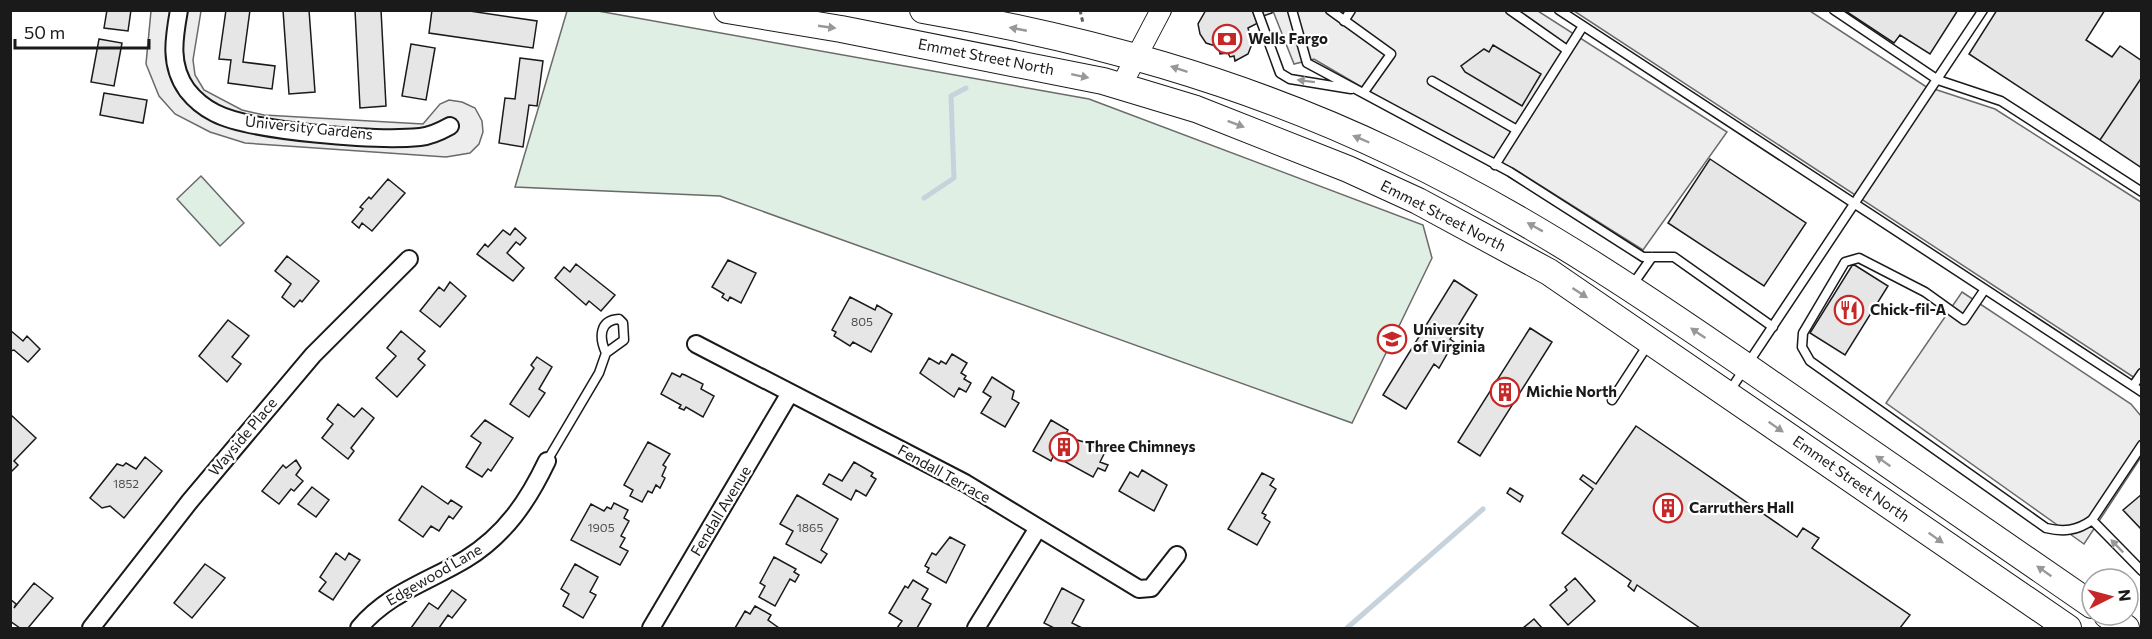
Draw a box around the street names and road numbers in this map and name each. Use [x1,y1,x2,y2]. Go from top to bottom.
street label: Emmet Street North [917,34,1056,78]
street label: University Gardens [244,111,374,143]
street label: Emmet Street North [1378,176,1509,254]
street label: Wayside Place [204,394,280,479]
street label: Emmet Street North [1790,431,1913,525]
street label: Fendall Terrace [895,440,994,506]
street label: Fendall Avenue [686,462,754,559]
street label: Edgewood Lane [382,539,485,609]

